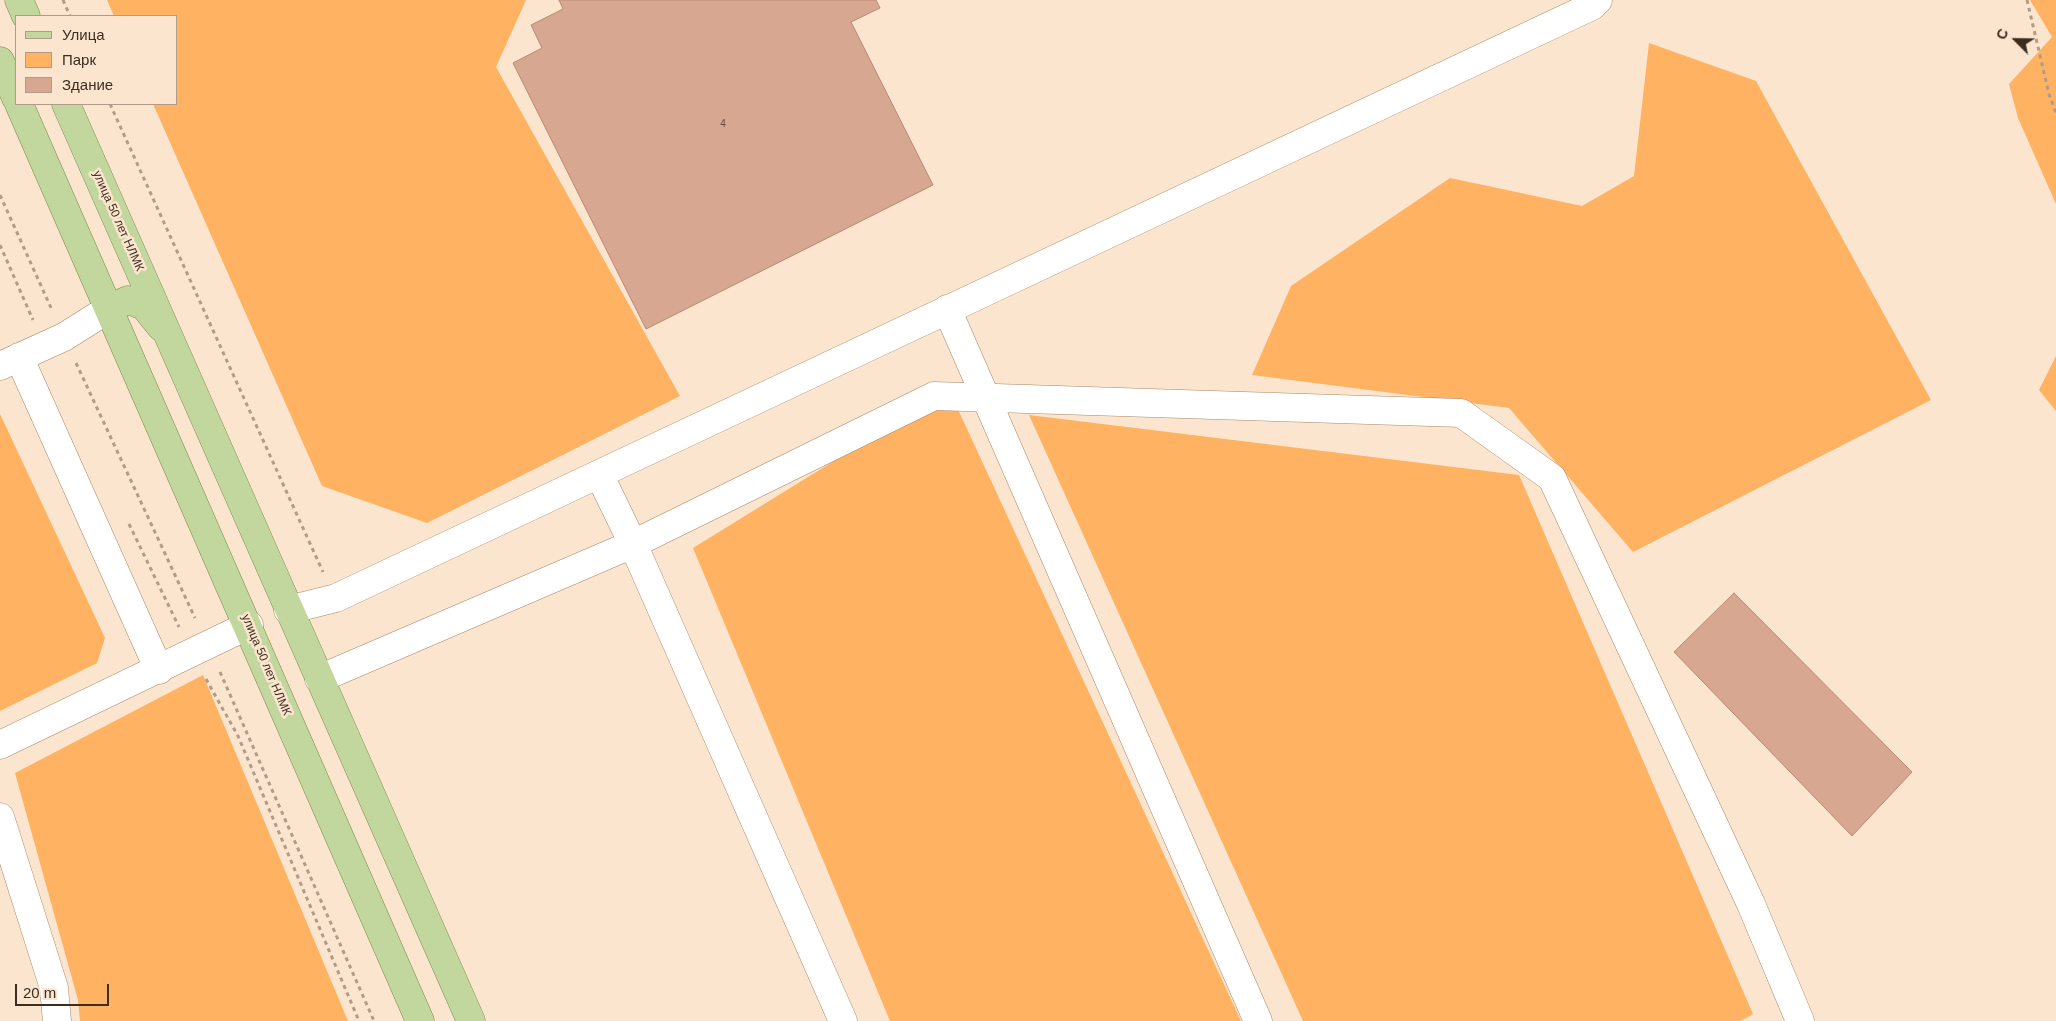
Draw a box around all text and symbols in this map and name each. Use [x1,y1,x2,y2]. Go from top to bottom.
legend [15,15,178,105]
north arrow [1991,15,2041,65]
text: Улица [62,26,105,43]
text: С [1993,26,2012,42]
text: Парк [62,51,96,68]
text: Здание [62,76,113,93]
house number: 4 [720,118,726,130]
street label: улица 50 лет НЛМК [89,168,147,274]
street label: улица 50 лет НЛМК [238,612,294,718]
scale bar [18,974,111,1006]
text: 20 m [23,984,56,1001]

